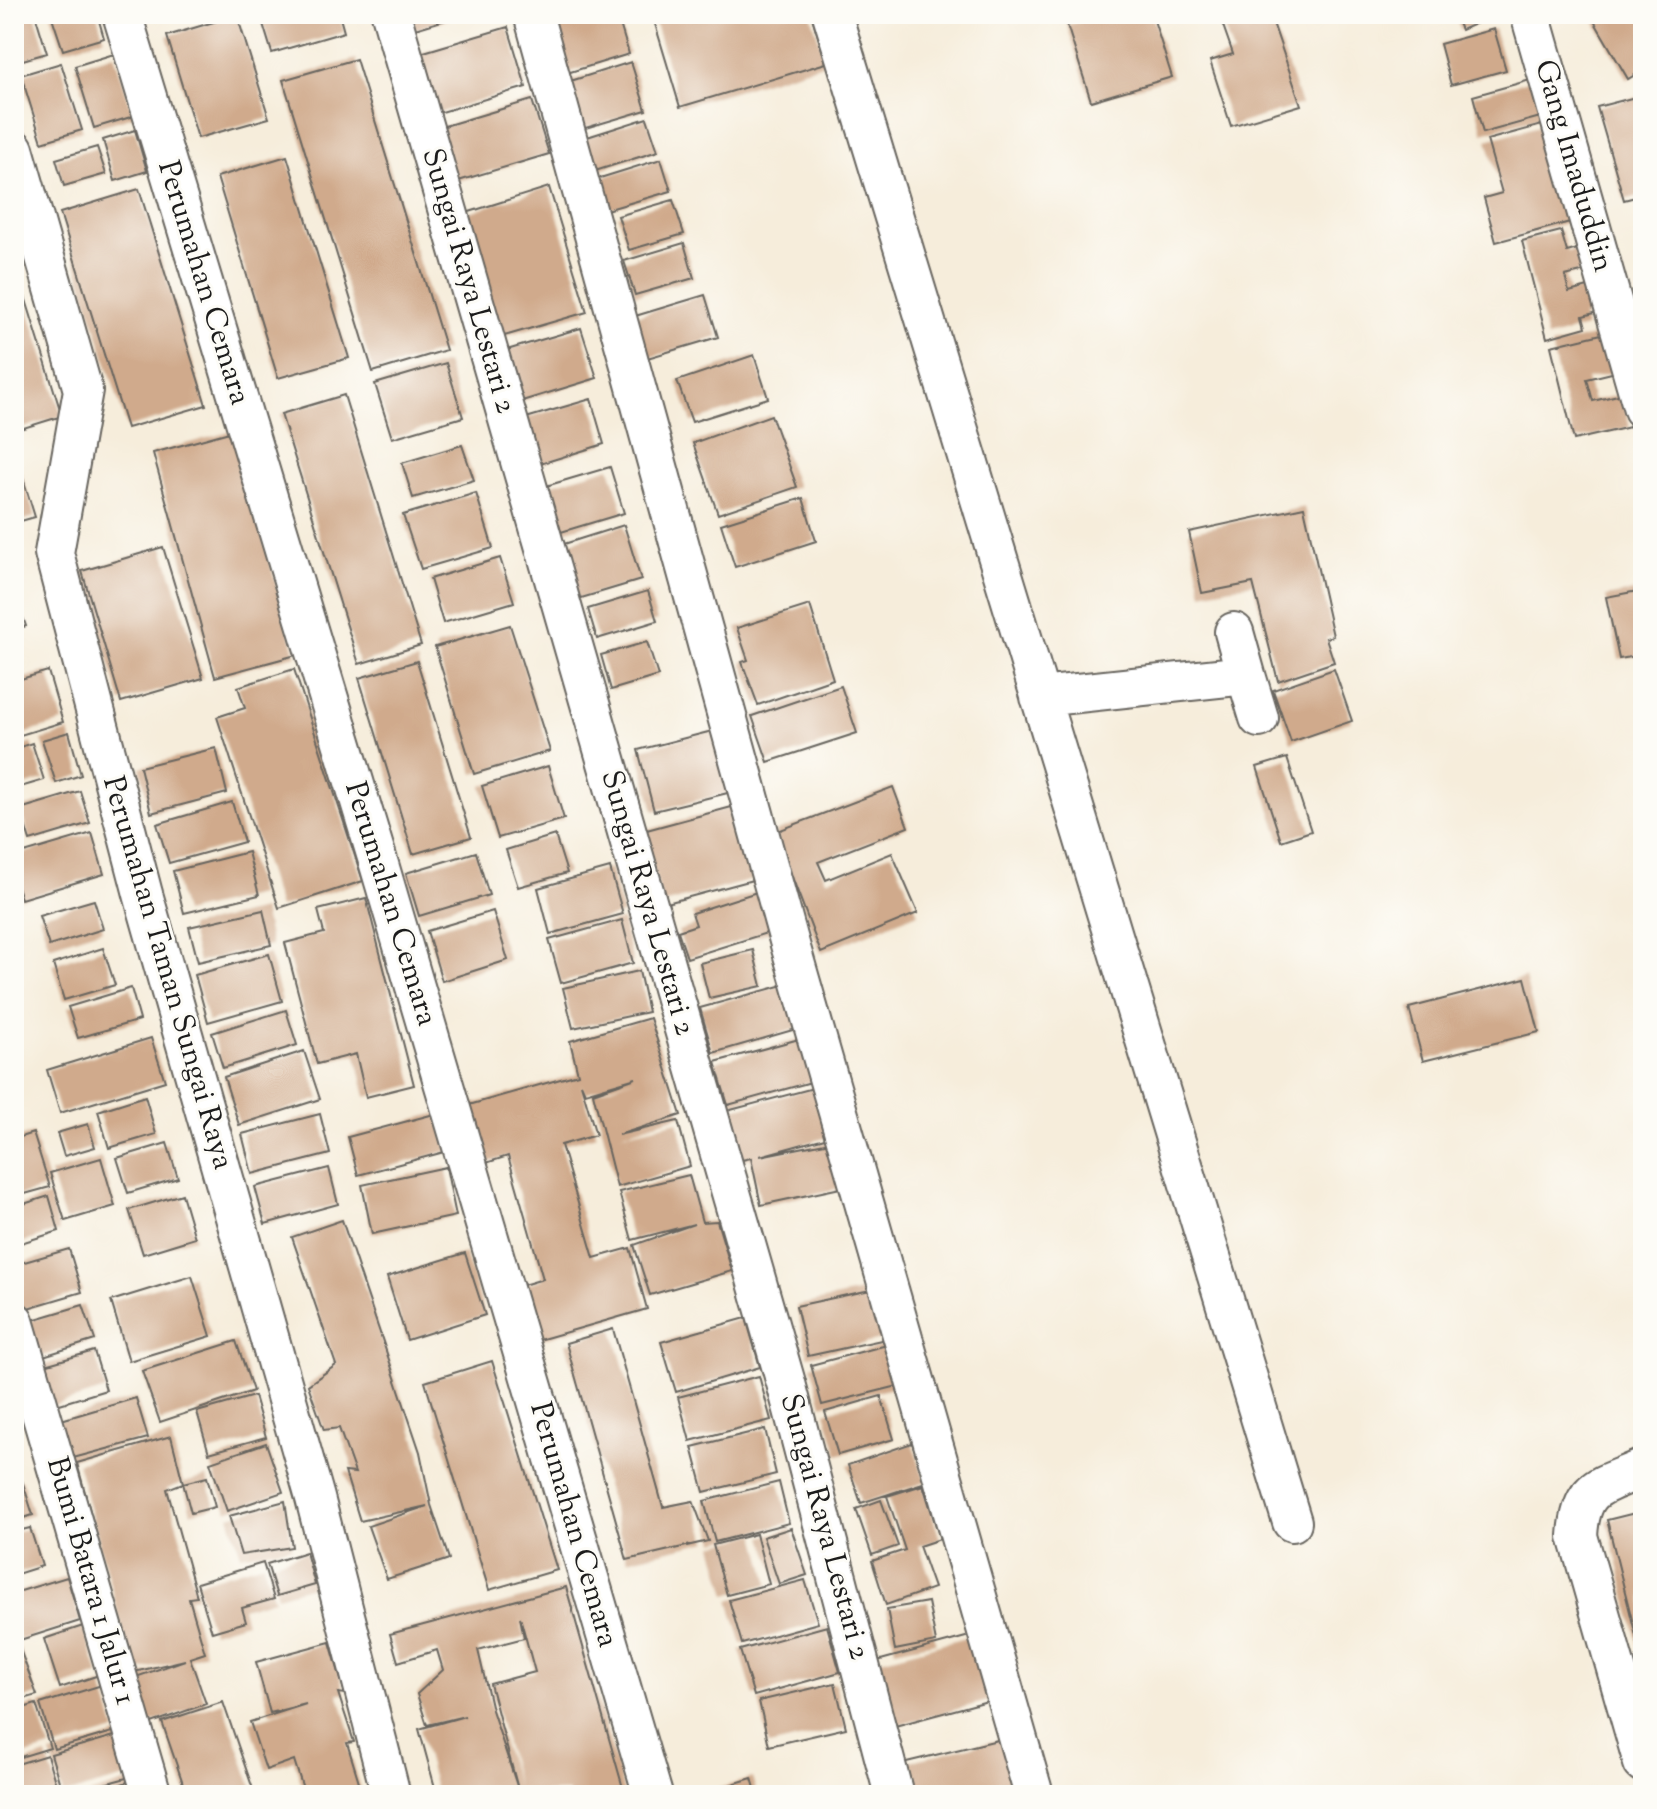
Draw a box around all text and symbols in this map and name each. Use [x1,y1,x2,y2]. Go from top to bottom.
street label: Gang Imaduddin [1522,55,1624,277]
street label: Sungai Raya Lestari 2 [410,143,526,419]
street label: Perumahan Cemara [145,156,261,410]
street label: Sungai Raya Lestari 2 [589,765,705,1041]
street label: Perumahan Taman Sungai Raya [90,771,244,1175]
street label: Perumahan Cemara [332,777,448,1031]
street label: Sungai Raya Lestari 2 [768,1389,880,1665]
street label: Perumahan Cemara [517,1397,629,1653]
street label: Bumi Batara 1 Jalur 1 [34,1452,146,1710]

